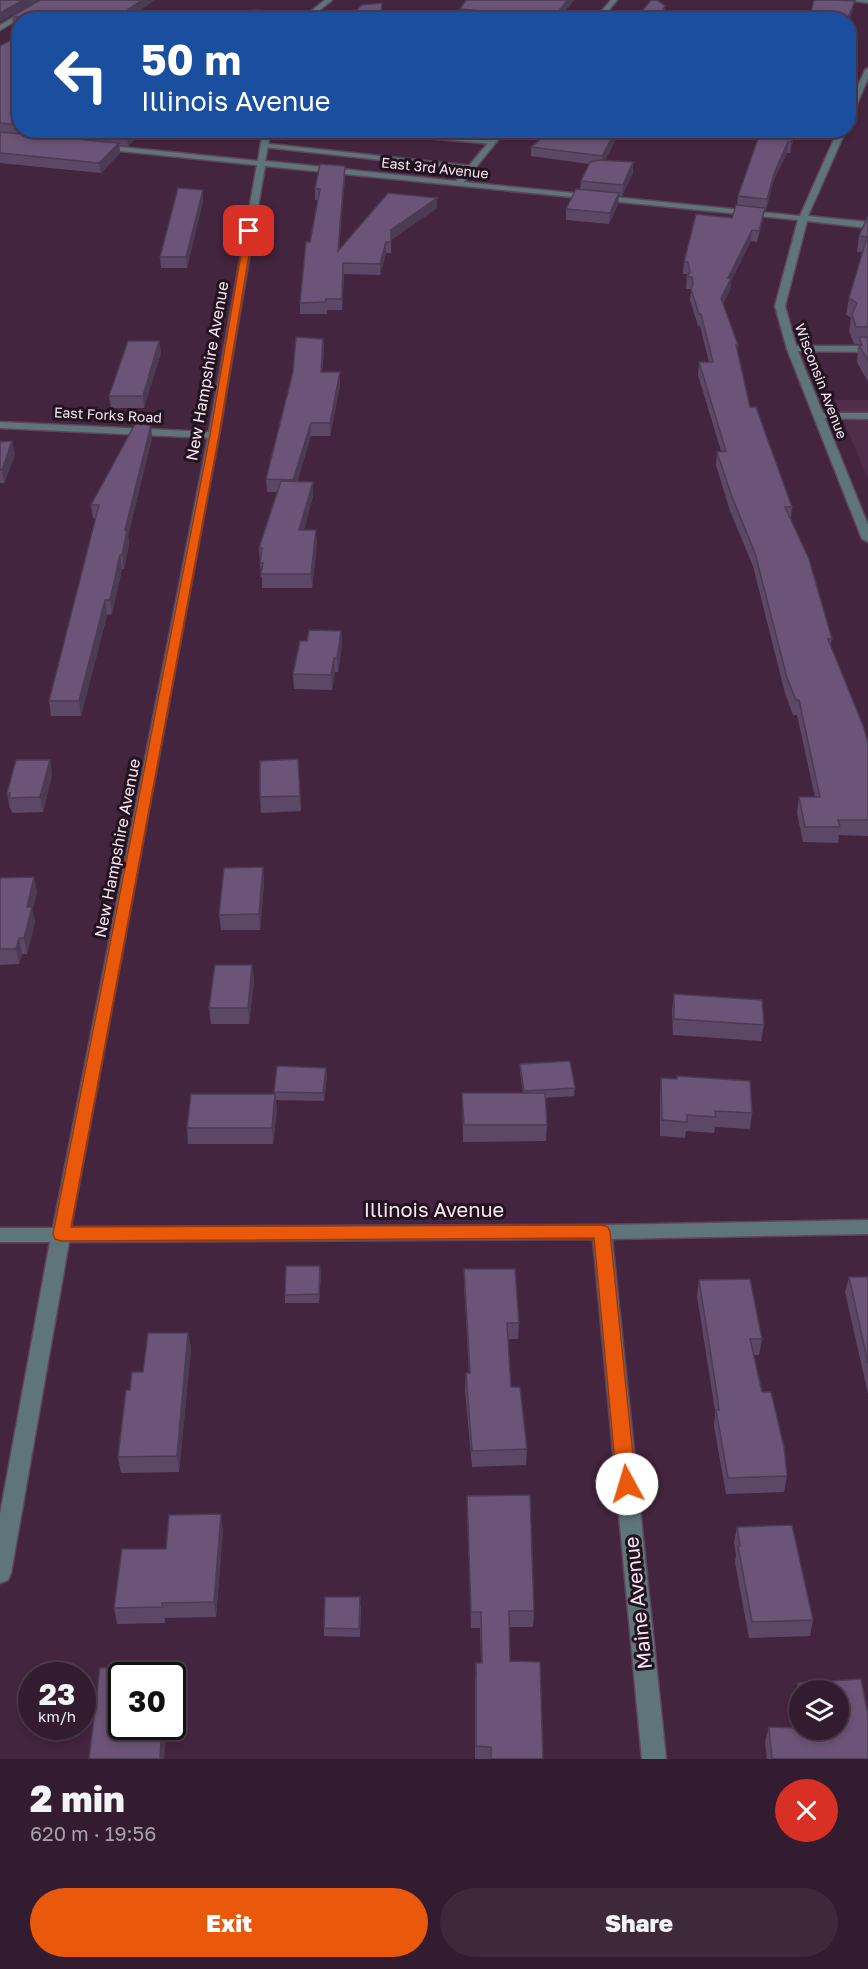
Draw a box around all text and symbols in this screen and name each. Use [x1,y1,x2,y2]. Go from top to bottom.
text: 50 m [141,34,241,84]
icon: left [42,36,120,114]
text: Illinois Avenue [141,85,330,117]
street label: East 3rd Avenue [381,153,490,182]
pin [223,205,274,256]
icon: arrive [232,214,265,247]
street label: New Hampshire Avenue [181,280,233,462]
street label: Wisconsin Avenue [792,321,851,441]
street label: East Forks Road [54,403,162,426]
street label: New Hampshire Avenue [90,757,144,939]
street label: Illinois Avenue [364,1197,504,1221]
position arrow [595,1452,659,1516]
street label: Maine Avenue [618,1536,656,1671]
speed limit sign: 30 [108,1662,186,1740]
text: 23 [39,1676,75,1712]
map controls [789,1680,849,1740]
button: layers [789,1680,849,1740]
text: km/h [38,1707,76,1725]
text: 2 min [30,1777,125,1820]
button: close [775,1779,838,1842]
text: 620 m · 19:56 [30,1821,156,1845]
button: Exit [30,1888,428,1957]
button: Share [440,1888,838,1957]

